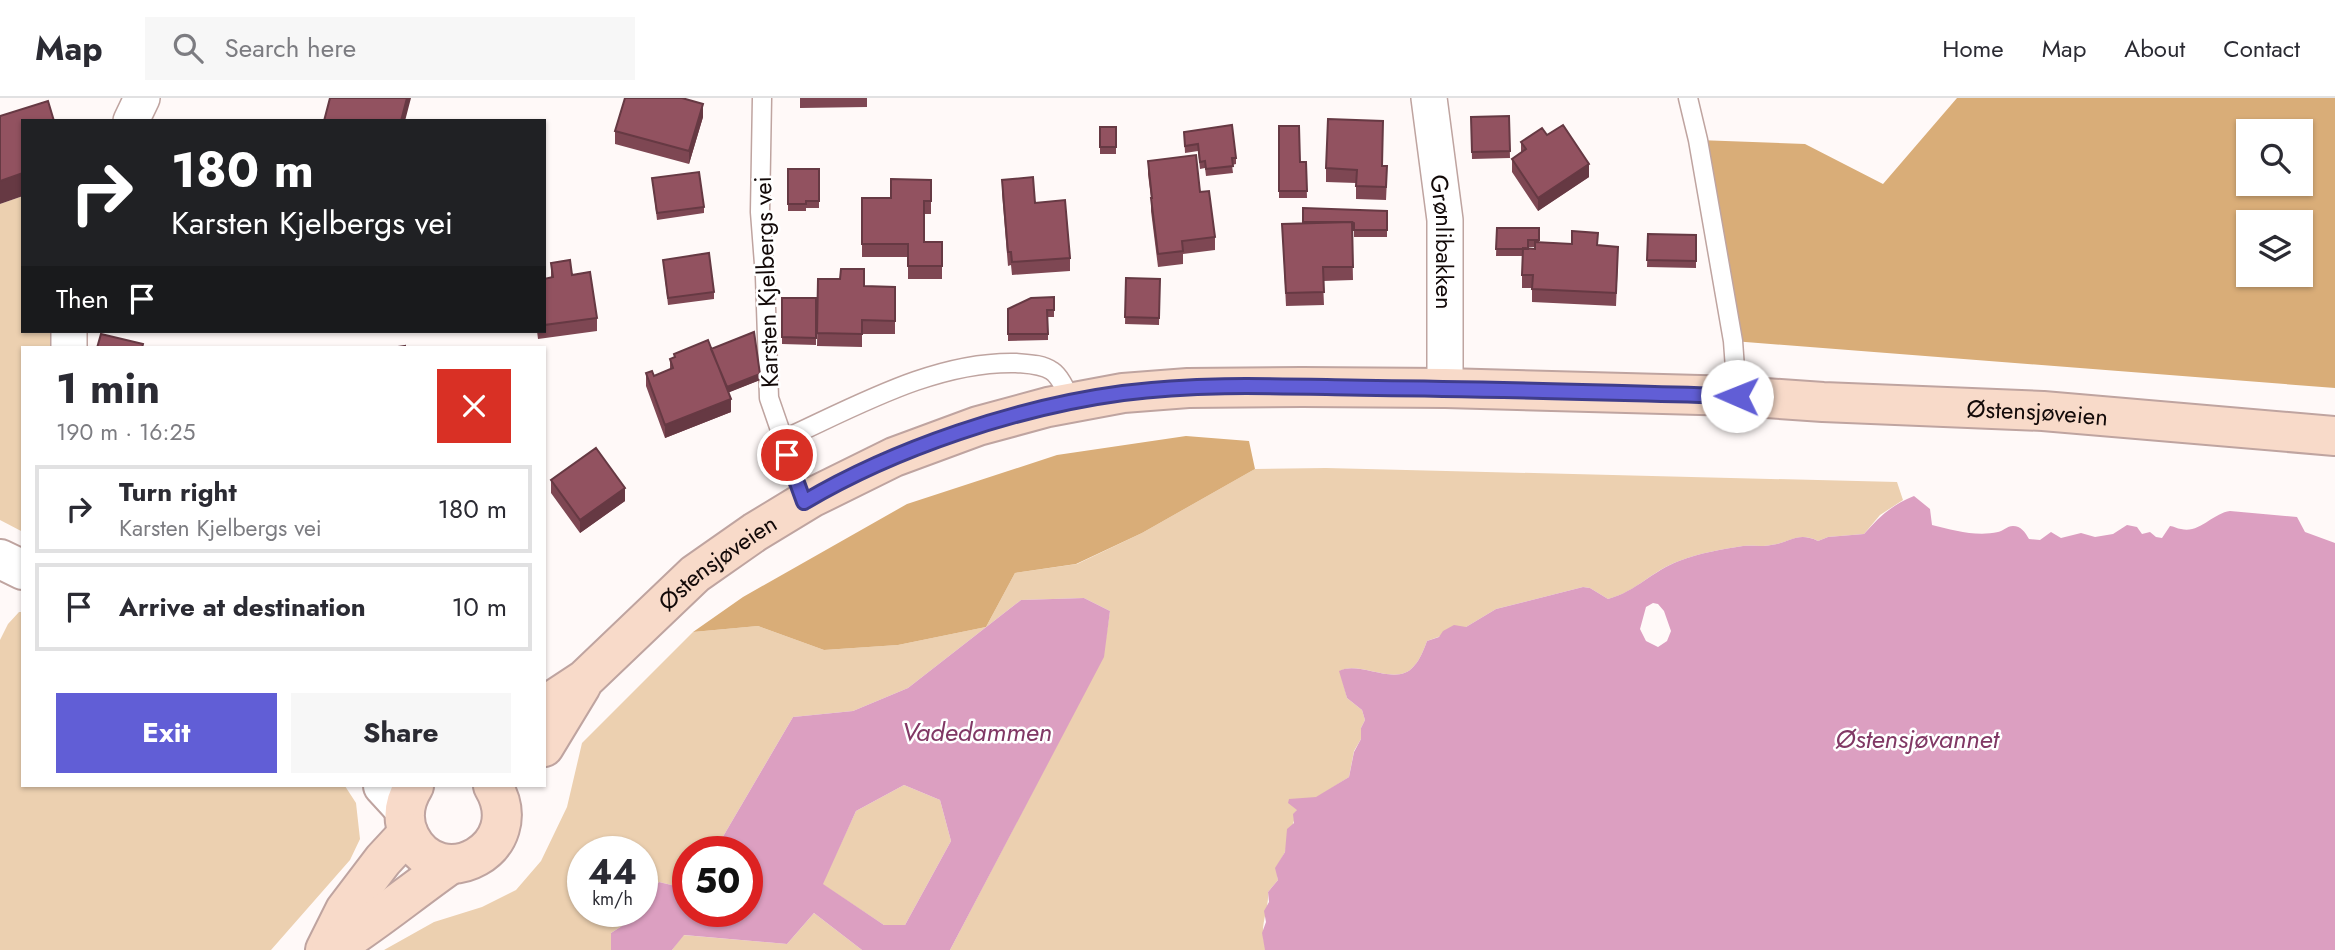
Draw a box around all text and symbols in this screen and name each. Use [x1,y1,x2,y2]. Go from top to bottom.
search box [145,17,635,80]
text: Map [35,25,103,72]
icon: search [169,29,207,67]
text: Search here [225,29,356,67]
text: Home [1942,31,2004,66]
text: Map [2042,31,2086,66]
text: About [2124,31,2185,66]
text: Contact [2223,31,2300,66]
map controls [2236,119,2313,287]
button: search [2236,119,2313,196]
text: 180 m [171,135,314,205]
icon: right [56,147,147,238]
street label: Grønlibakken [1422,172,1463,310]
street label: Karsten Kjelbergs vei [745,176,787,388]
text: Karsten Kjelbergs vei [171,200,453,246]
button: layers [2236,210,2313,287]
text: Then [56,280,109,318]
icon: arrive [123,280,161,318]
text: 1 min [56,358,160,419]
position arrow [1700,359,1774,433]
button: close [437,369,511,443]
street label: Østensjøveien [1966,390,2110,434]
text: 190 m · 16:25 [56,415,196,449]
pin [757,425,817,485]
icon: arrive [768,436,806,474]
text: Turn right [119,473,237,511]
icon: right [60,490,98,528]
text: 180 m [437,490,507,528]
street label: Østensjøveien [650,505,783,618]
text: Karsten Kjelbergs vei [119,511,322,545]
icon: arrive [60,588,98,626]
text: Arrive at destination [119,588,366,626]
text: 10 m [452,588,507,626]
button: Exit [56,693,277,773]
button: Share [291,693,511,773]
water label: Vadedammen [902,713,1052,751]
water label: Østensjøvannet [1835,720,2001,758]
speed limit sign: 50 [672,836,763,927]
text: 44 [588,847,637,897]
text: km/h [592,886,633,912]

